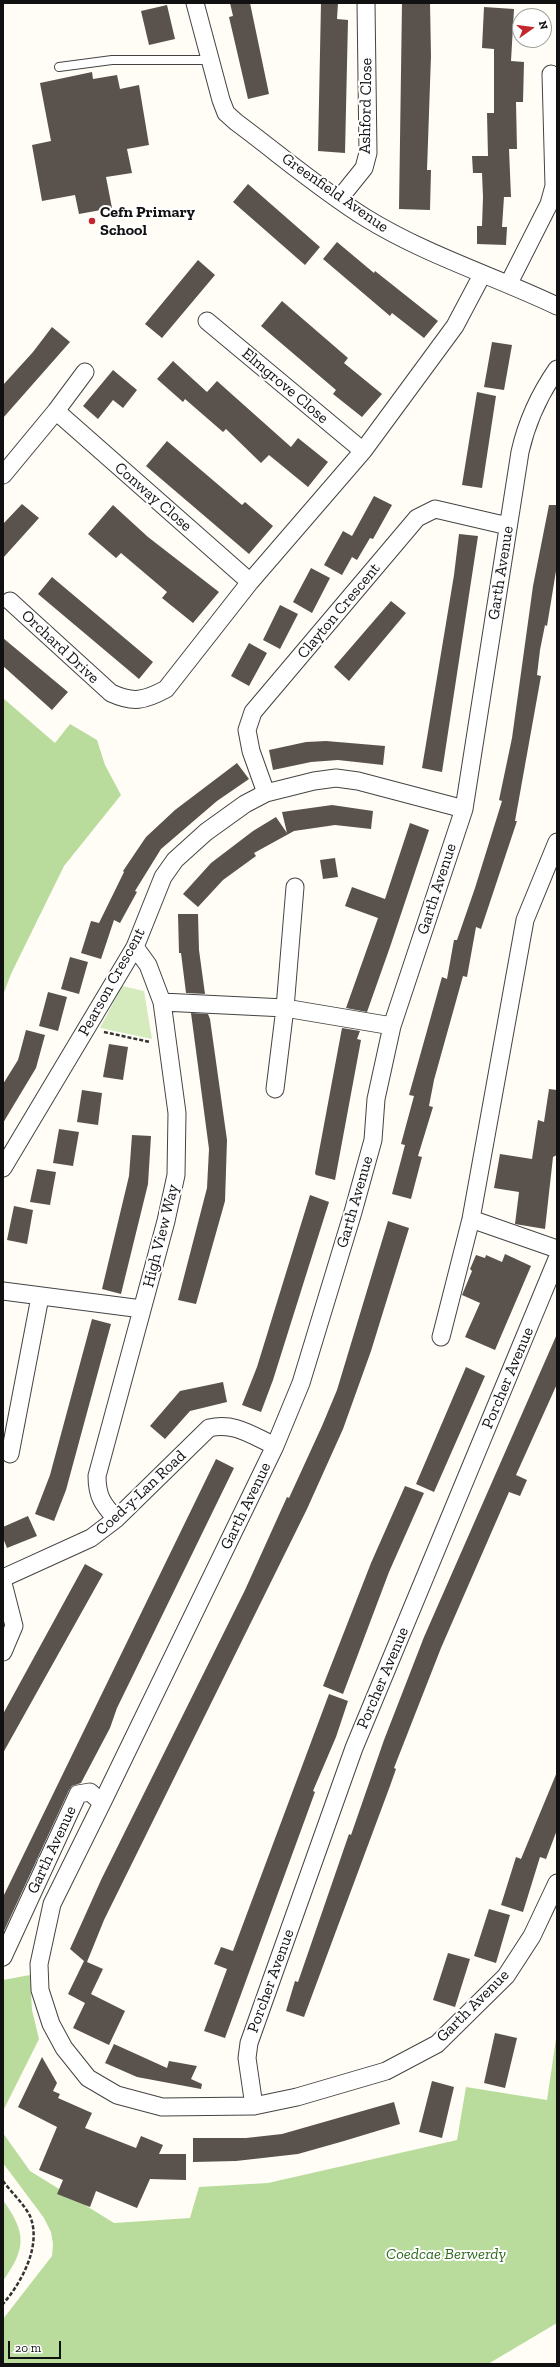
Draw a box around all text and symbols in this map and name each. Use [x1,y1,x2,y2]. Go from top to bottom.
north arrow [512,8,552,48]
text: N [536,20,550,31]
street label: Ashford Close [356,58,376,154]
street label: Greenfield Avenue [278,149,392,237]
place label: Cefn Primary School [100,202,195,240]
marker: Cefn Primary School [87,216,97,226]
street label: Elmgrove Close [238,344,332,428]
street label: Conway Close [110,458,196,536]
street label: Garth Avenue [484,525,518,621]
street label: Clayton Crescent [293,559,385,663]
street label: Orchard Drive [17,606,103,688]
street label: Garth Avenue [413,841,461,937]
street label: Pearson Crescent [74,925,150,1039]
street label: Garth Avenue [333,1154,377,1250]
street label: High View Way [139,1182,183,1290]
street label: Porcher Avenue [478,1324,538,1432]
street label: Coed-y-Lan Road [92,1446,190,1540]
street label: Garth Avenue [217,1459,275,1553]
street label: Porcher Avenue [353,1624,413,1732]
street label: Garth Avenue [23,1803,81,1897]
street label: Porcher Avenue [243,1927,299,2035]
street label: Garth Avenue [433,1966,513,2046]
park label: Coedcae Berwerdy [386,2244,506,2264]
scale bar [10,2333,63,2359]
text: 20 m [15,2341,41,2355]

